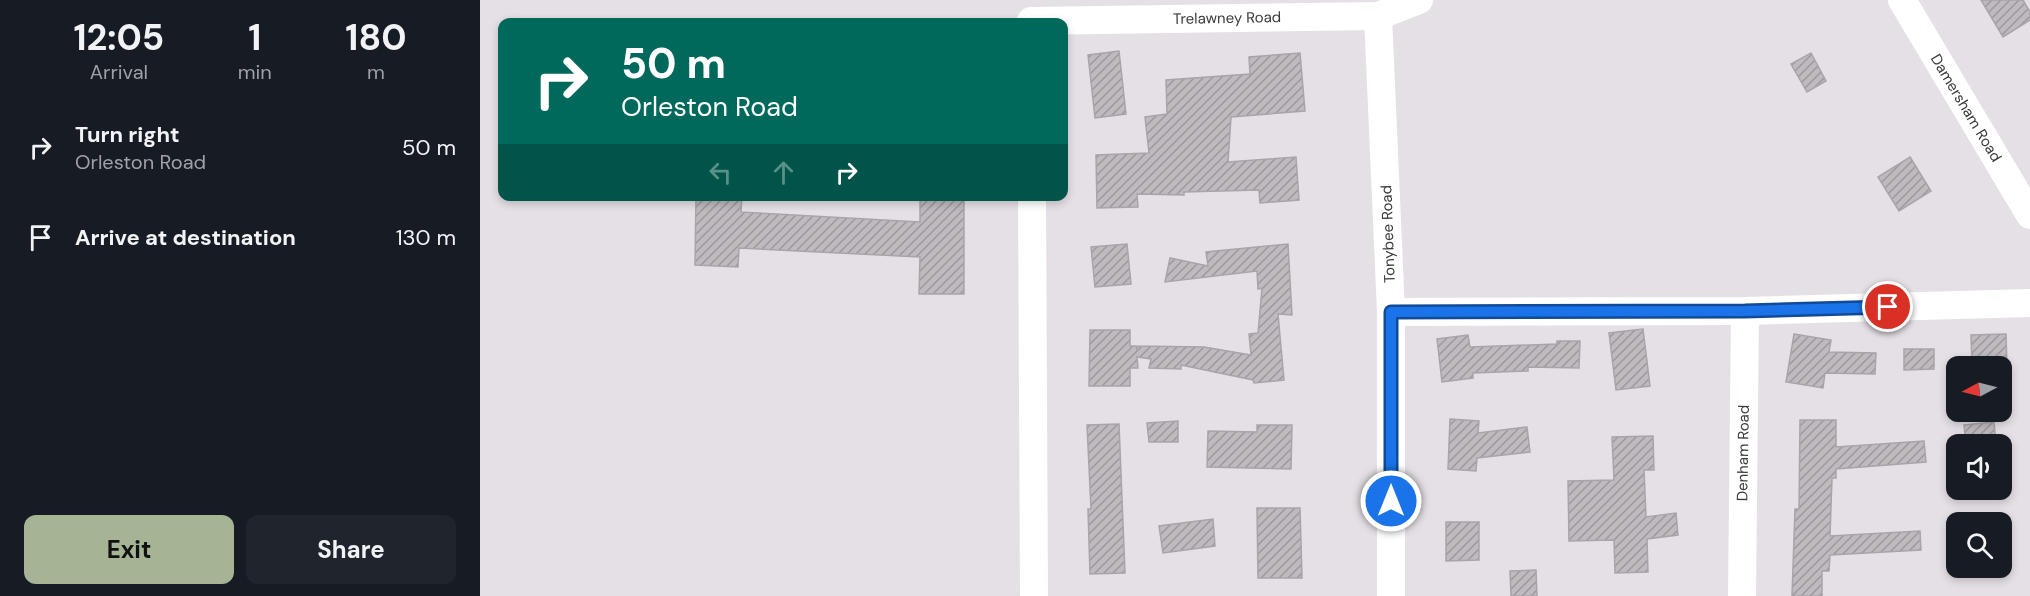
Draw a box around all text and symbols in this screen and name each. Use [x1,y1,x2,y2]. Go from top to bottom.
street label: Trelawney Road [1173,7,1281,29]
text: 12:05 [73,14,164,61]
text: 1 [248,14,261,61]
text: 180 [345,14,407,61]
text: 50 m [621,36,726,91]
icon: right [522,42,600,120]
street label: Damersham Road [1926,50,2006,166]
text: Arrival [90,59,148,85]
text: min [238,59,272,85]
text: m [367,59,385,85]
text: Orleston Road [621,89,798,124]
text: Turn right [75,120,180,149]
icon: right [24,131,57,164]
text: 50 m [402,133,456,162]
text: Orleston Road [75,149,206,175]
icon: left [704,156,737,189]
icon: ahead [767,156,800,189]
icon: right [830,156,863,189]
street label: Tonybee Road [1376,185,1400,283]
icon: arrive [24,221,57,254]
text: Arrive at destination [75,223,296,252]
text: 130 m [396,223,456,252]
pin [1862,281,1913,332]
icon: arrive [1871,290,1904,323]
north arrow [1946,356,2012,422]
map controls [1946,356,2012,578]
street label: Denham Road [1732,405,1754,501]
button: sound [1946,434,2012,500]
position arrow [1359,469,1423,533]
button: search [1946,512,2012,578]
button: Exit [24,515,234,584]
button: Share [246,515,456,584]

